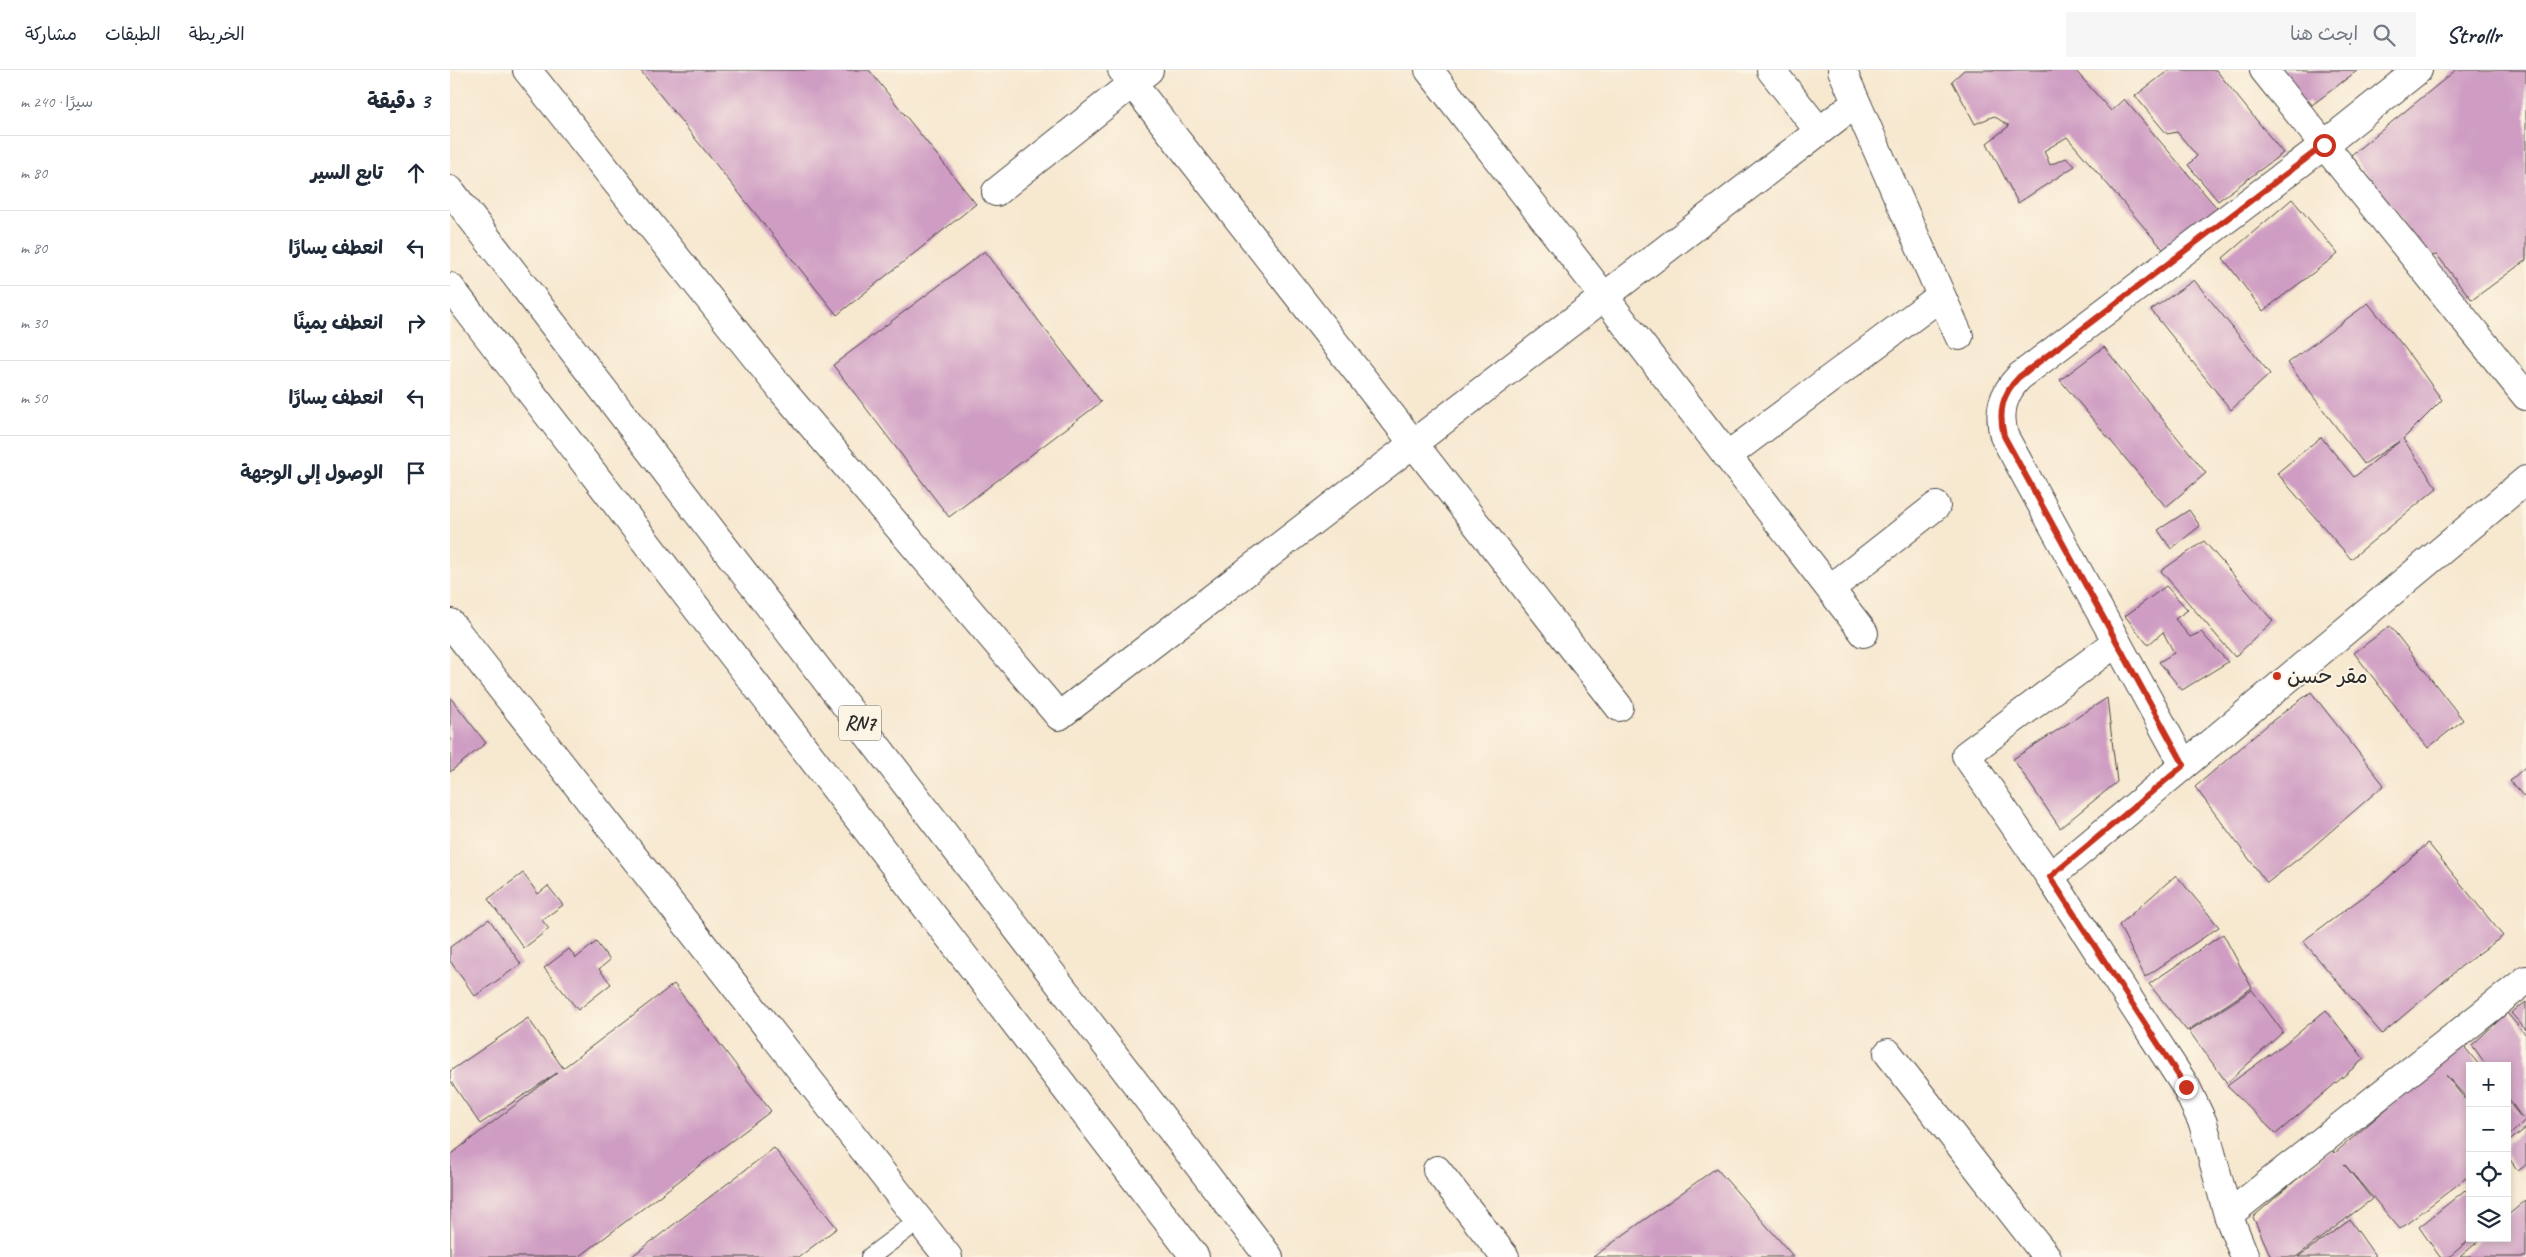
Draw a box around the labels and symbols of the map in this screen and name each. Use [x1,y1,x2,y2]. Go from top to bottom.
route start [2313,134,2336,157]
place label: مقر حسن [2287,663,2368,689]
marker: مقر حسن [2271,670,2283,682]
road number: RN7 [839,706,881,740]
route end [2175,1076,2198,1099]

